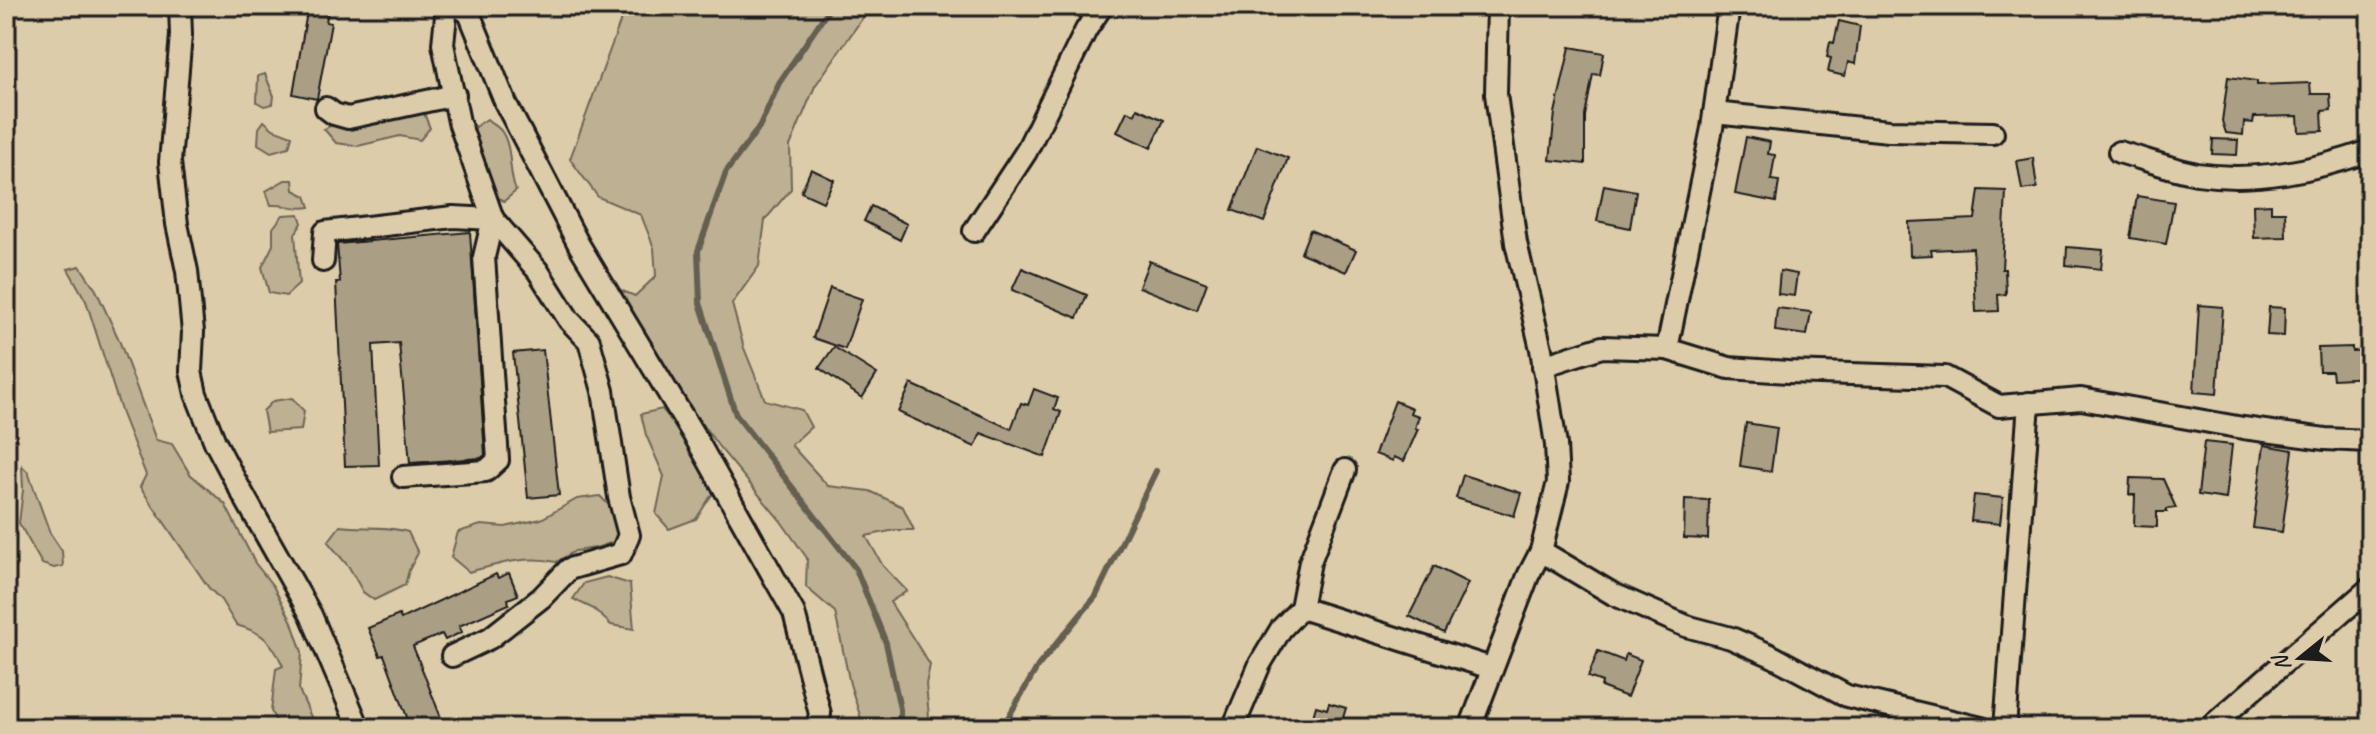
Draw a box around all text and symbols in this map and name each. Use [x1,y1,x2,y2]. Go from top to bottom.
north arrow [2260,618,2340,698]
text: N [2265,650,2297,675]

